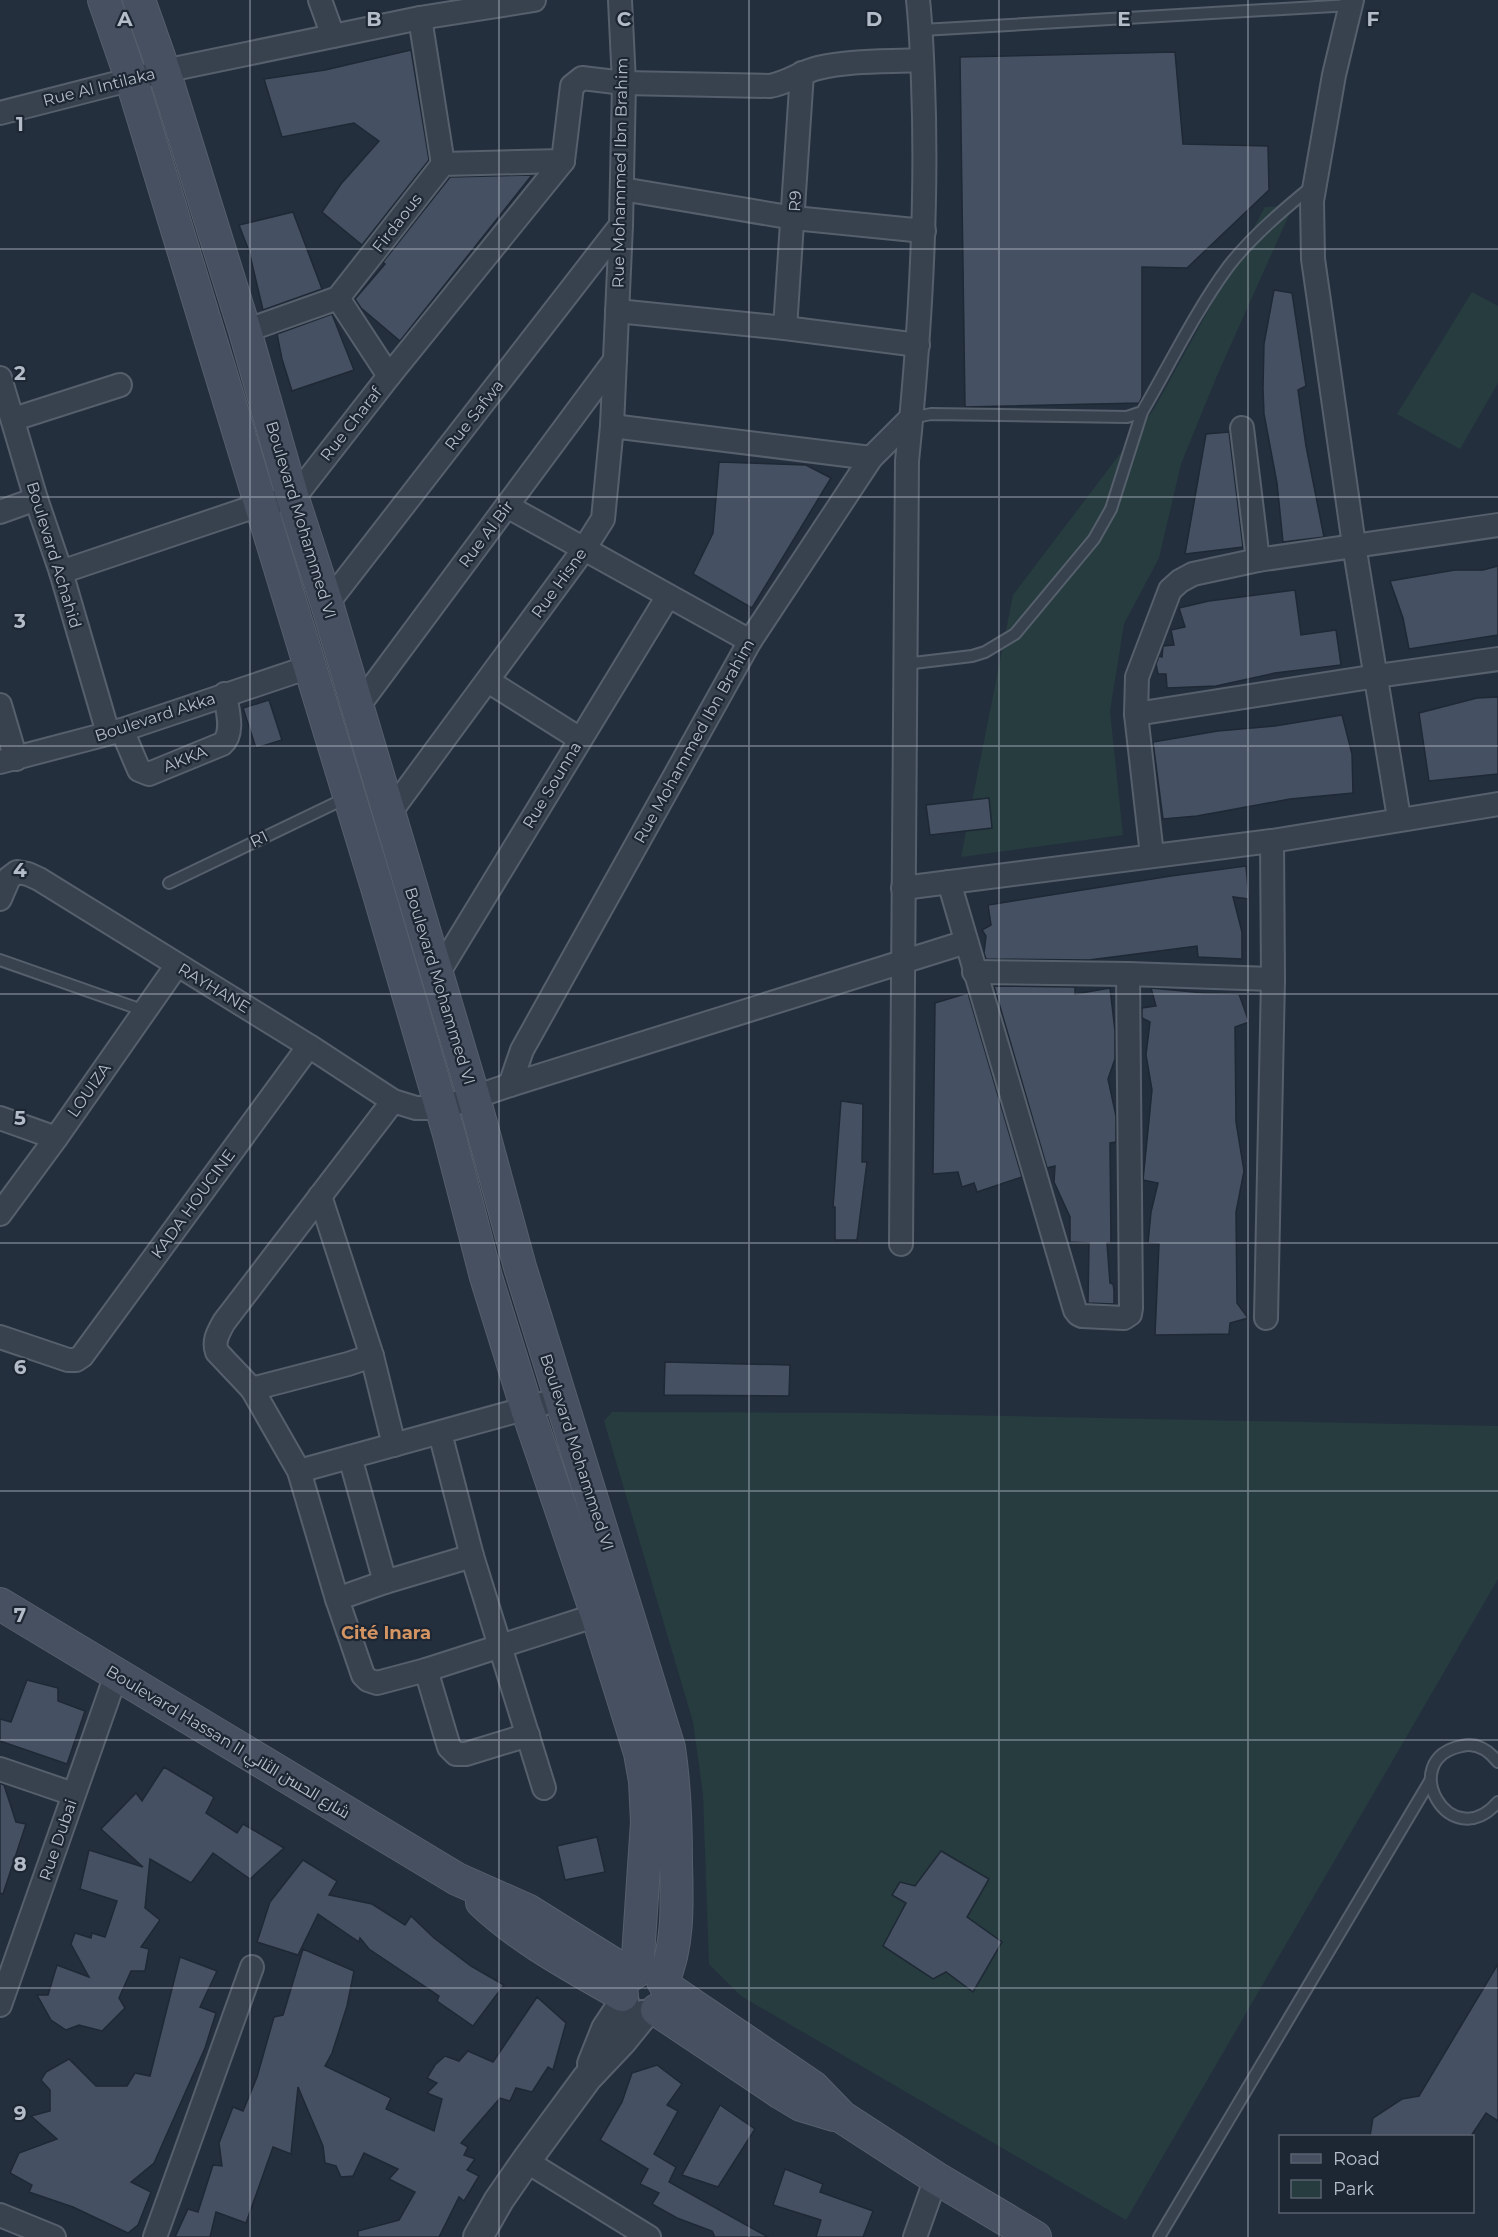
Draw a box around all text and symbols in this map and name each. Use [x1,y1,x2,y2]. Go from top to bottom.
text: A [116,7,133,31]
text: B [366,7,382,31]
text: C [617,7,632,31]
text: D [866,7,882,31]
text: E [1117,7,1131,31]
text: F [1367,7,1380,31]
street label: Rue Mohammed Ibn Brahim [608,58,632,288]
street label: Rue Al Intilaka [41,64,157,110]
text: 1 [16,112,24,136]
street label: Firdaous [368,190,426,256]
street label: R9 [785,190,805,212]
text: 2 [14,361,26,385]
street label: Rue Safwa [441,376,507,454]
street label: Rue Charaf [316,383,386,465]
street label: Boulevard Mohammed VI [262,419,340,621]
street label: Boulevard Achahid [23,479,85,631]
street label: Rue Al Bir [455,497,517,571]
street label: Rue Hisne [527,544,591,622]
text: 3 [13,609,26,633]
street label: Rue Mohammed Ibn Brahim [630,636,758,846]
street label: Boulevard Akka [92,689,218,745]
street label: Rue Sounna [519,738,585,832]
street label: AKKA [160,742,210,776]
street label: R1 [247,827,271,851]
text: 4 [13,858,27,882]
street label: Boulevard Mohammed VI [401,885,479,1087]
street label: RAYHANE [175,959,253,1017]
street label: LOUIZA [63,1059,115,1121]
text: 5 [14,1106,26,1130]
street label: KADA HOUCINE [147,1146,239,1262]
street label: Boulevard Mohammed VI [536,1351,618,1553]
text: 6 [14,1355,27,1379]
text: 7 [14,1603,26,1627]
district label: Cité Inara [341,1622,431,1644]
street label: Boulevard Hassan II شارع الحسن الثاني [101,1661,353,1826]
street label: Rue Dubai [35,1797,81,1883]
text: 8 [13,1852,27,1876]
text: 9 [14,2101,26,2125]
legend [1279,2135,1474,2213]
text: Road [1333,2148,1380,2170]
text: Park [1333,2178,1374,2200]

